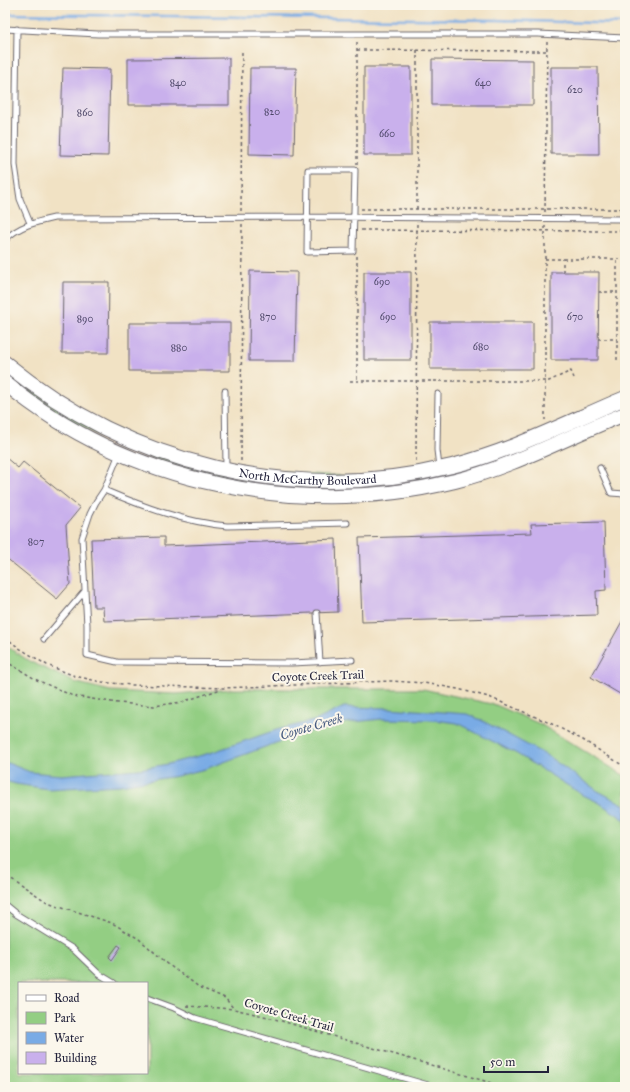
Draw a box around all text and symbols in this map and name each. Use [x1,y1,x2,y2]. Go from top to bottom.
house number: 840 [170,77,187,89]
house number: 640 [475,77,491,89]
house number: 620 [567,84,583,96]
house number: 820 [264,106,280,118]
house number: 860 [77,107,93,119]
house number: 660 [379,128,395,140]
house number: 690 [374,276,390,288]
house number: 870 [260,311,276,323]
house number: 690 [380,311,396,323]
house number: 670 [567,311,583,323]
house number: 890 [77,313,93,325]
house number: 680 [473,341,489,353]
house number: 880 [171,342,187,354]
street label: North McCarthy Boulevard [238,466,377,488]
house number: 807 [28,536,44,548]
street label: Coyote Creek Trail [272,667,365,685]
water label: Coyote Creek [278,710,345,744]
legend [18,982,148,1074]
text: Road [54,991,80,1005]
street label: Coyote Creek Trail [243,996,336,1035]
text: Park [54,1011,76,1025]
text: Water [54,1031,84,1045]
scale bar [484,1048,548,1074]
text: Building [54,1051,97,1066]
text: 50 m [490,1055,515,1069]

